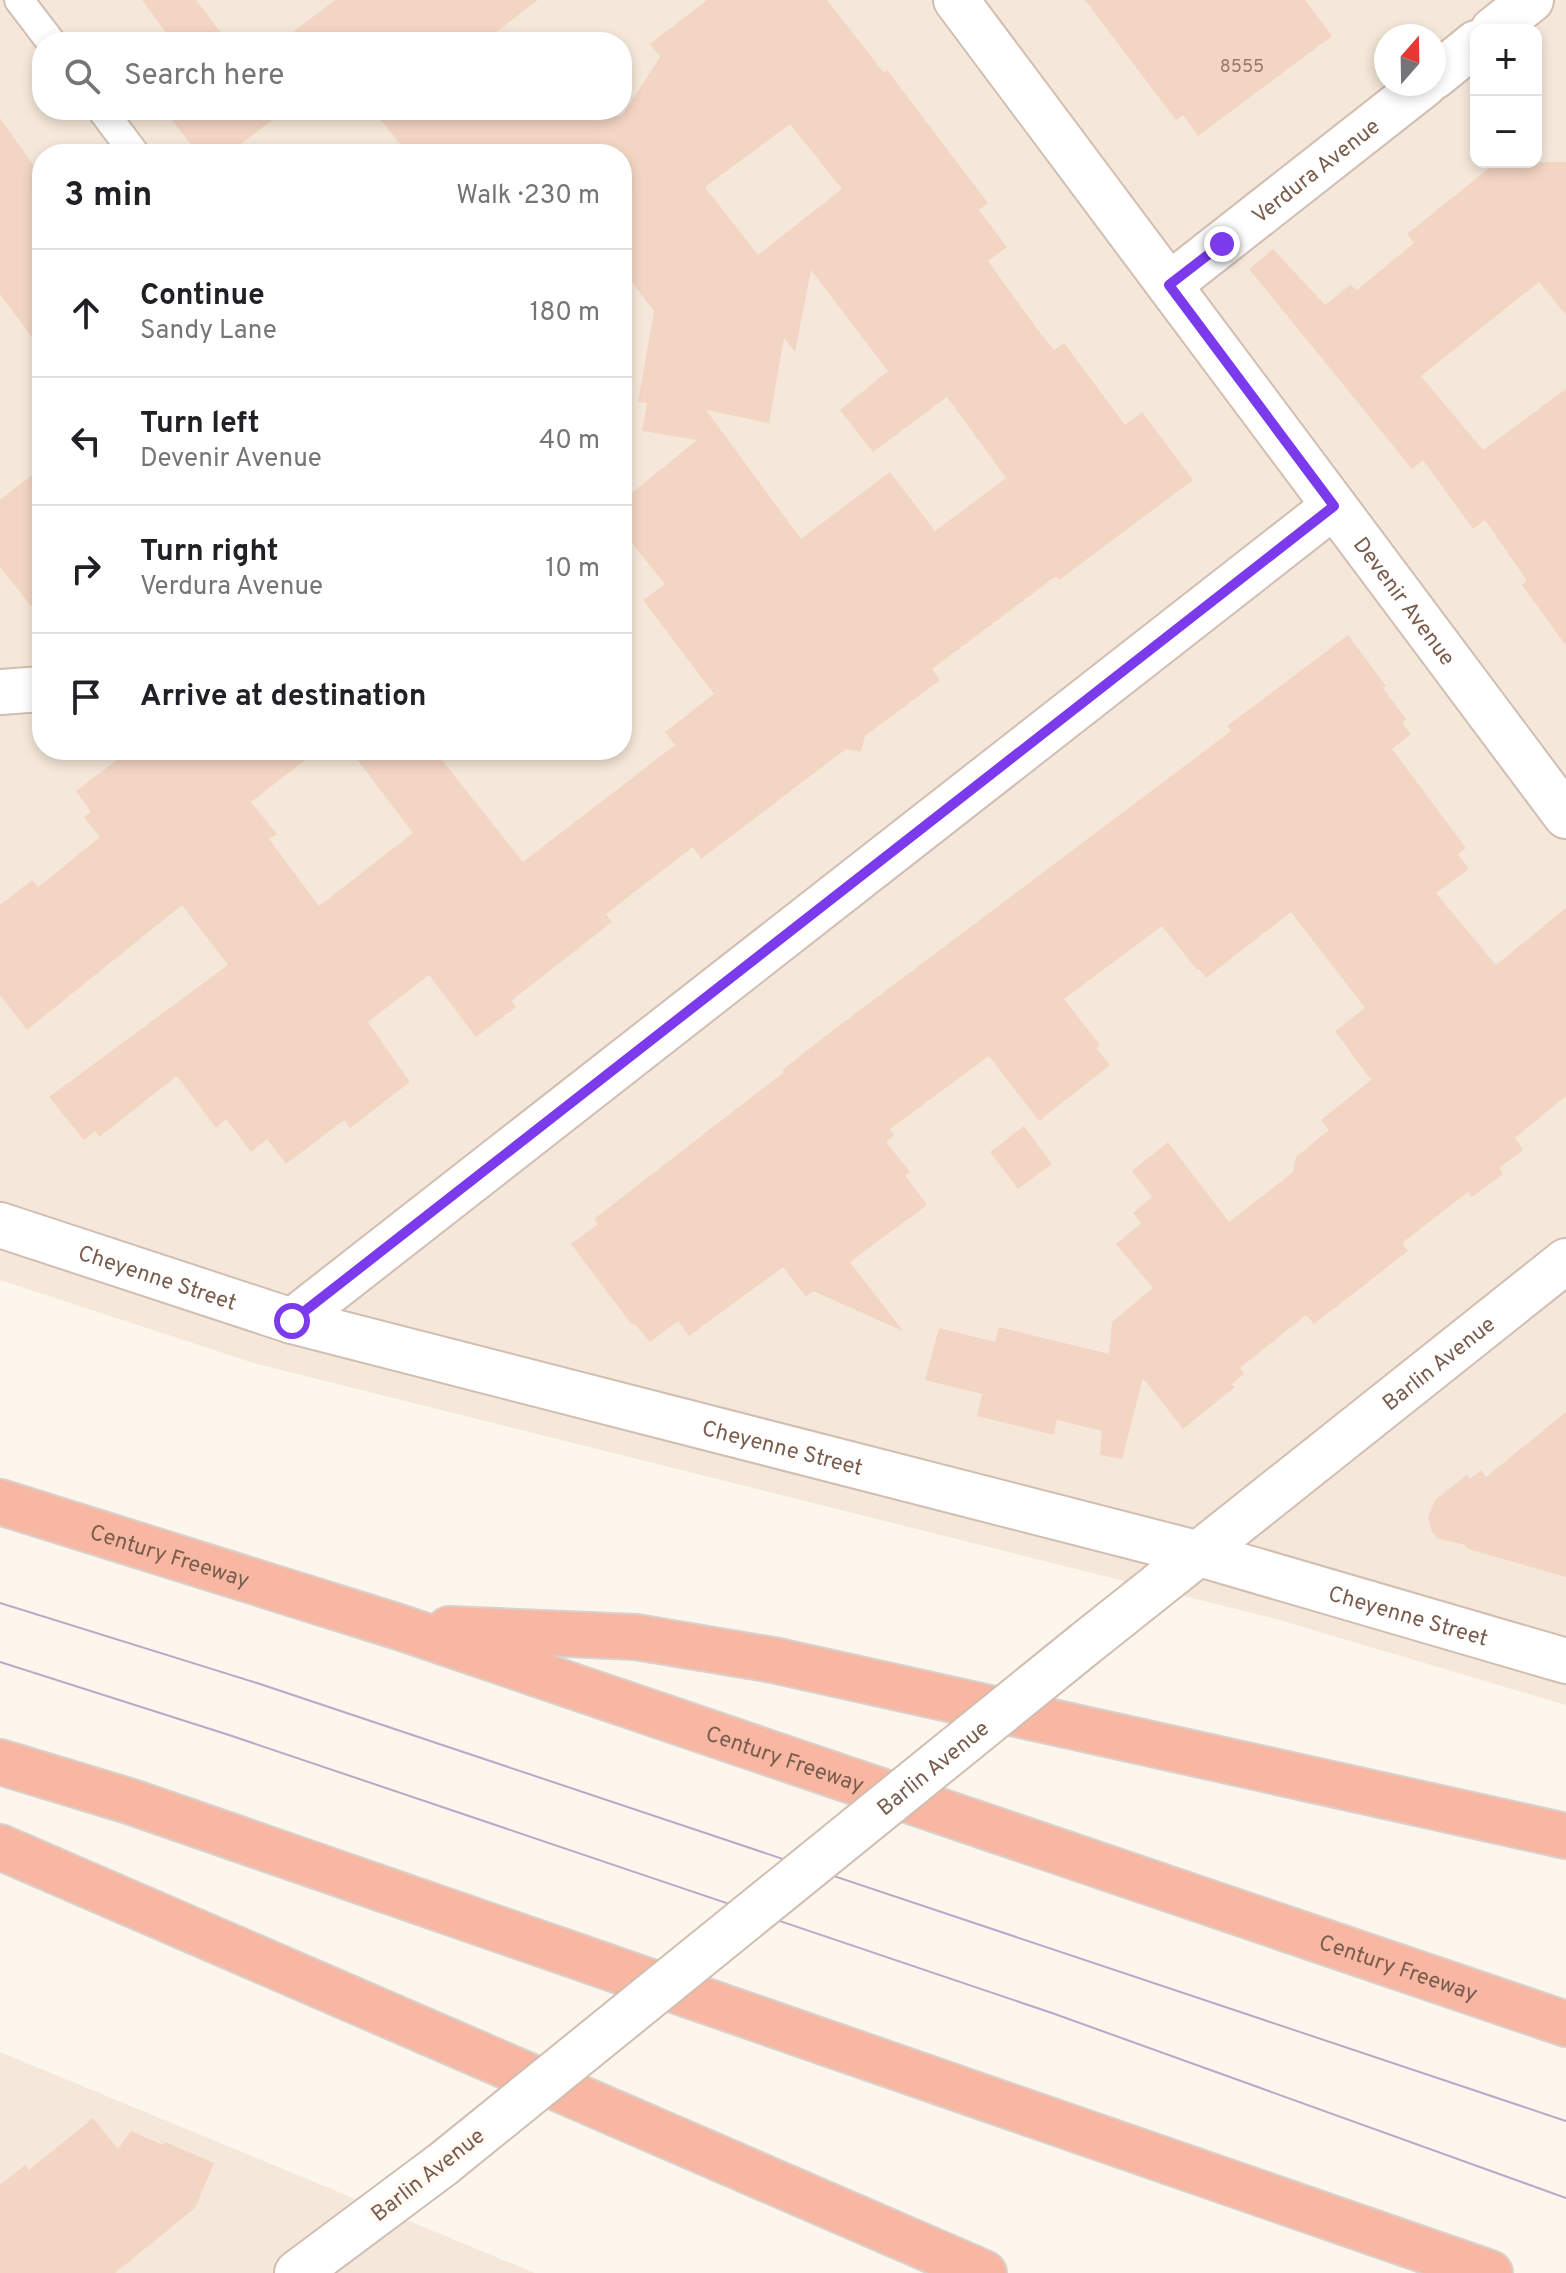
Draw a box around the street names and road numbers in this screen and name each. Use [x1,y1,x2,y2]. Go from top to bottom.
street label: Verdura Avenue [1248,114,1386,231]
street label: Devenir Avenue [1346,533,1460,672]
street label: Cheyenne Street [74,1241,239,1318]
street label: Barlin Avenue [1378,1312,1502,1418]
street label: Cheyenne Street [699,1416,865,1483]
street label: Century Freeway [86,1520,252,1595]
street label: Cheyenne Street [1325,1581,1491,1653]
street label: Barlin Avenue [873,1716,996,1823]
street label: Century Freeway [702,1721,867,1800]
street label: Century Freeway [1315,1930,1481,2009]
street label: Barlin Avenue [366,2123,491,2229]

